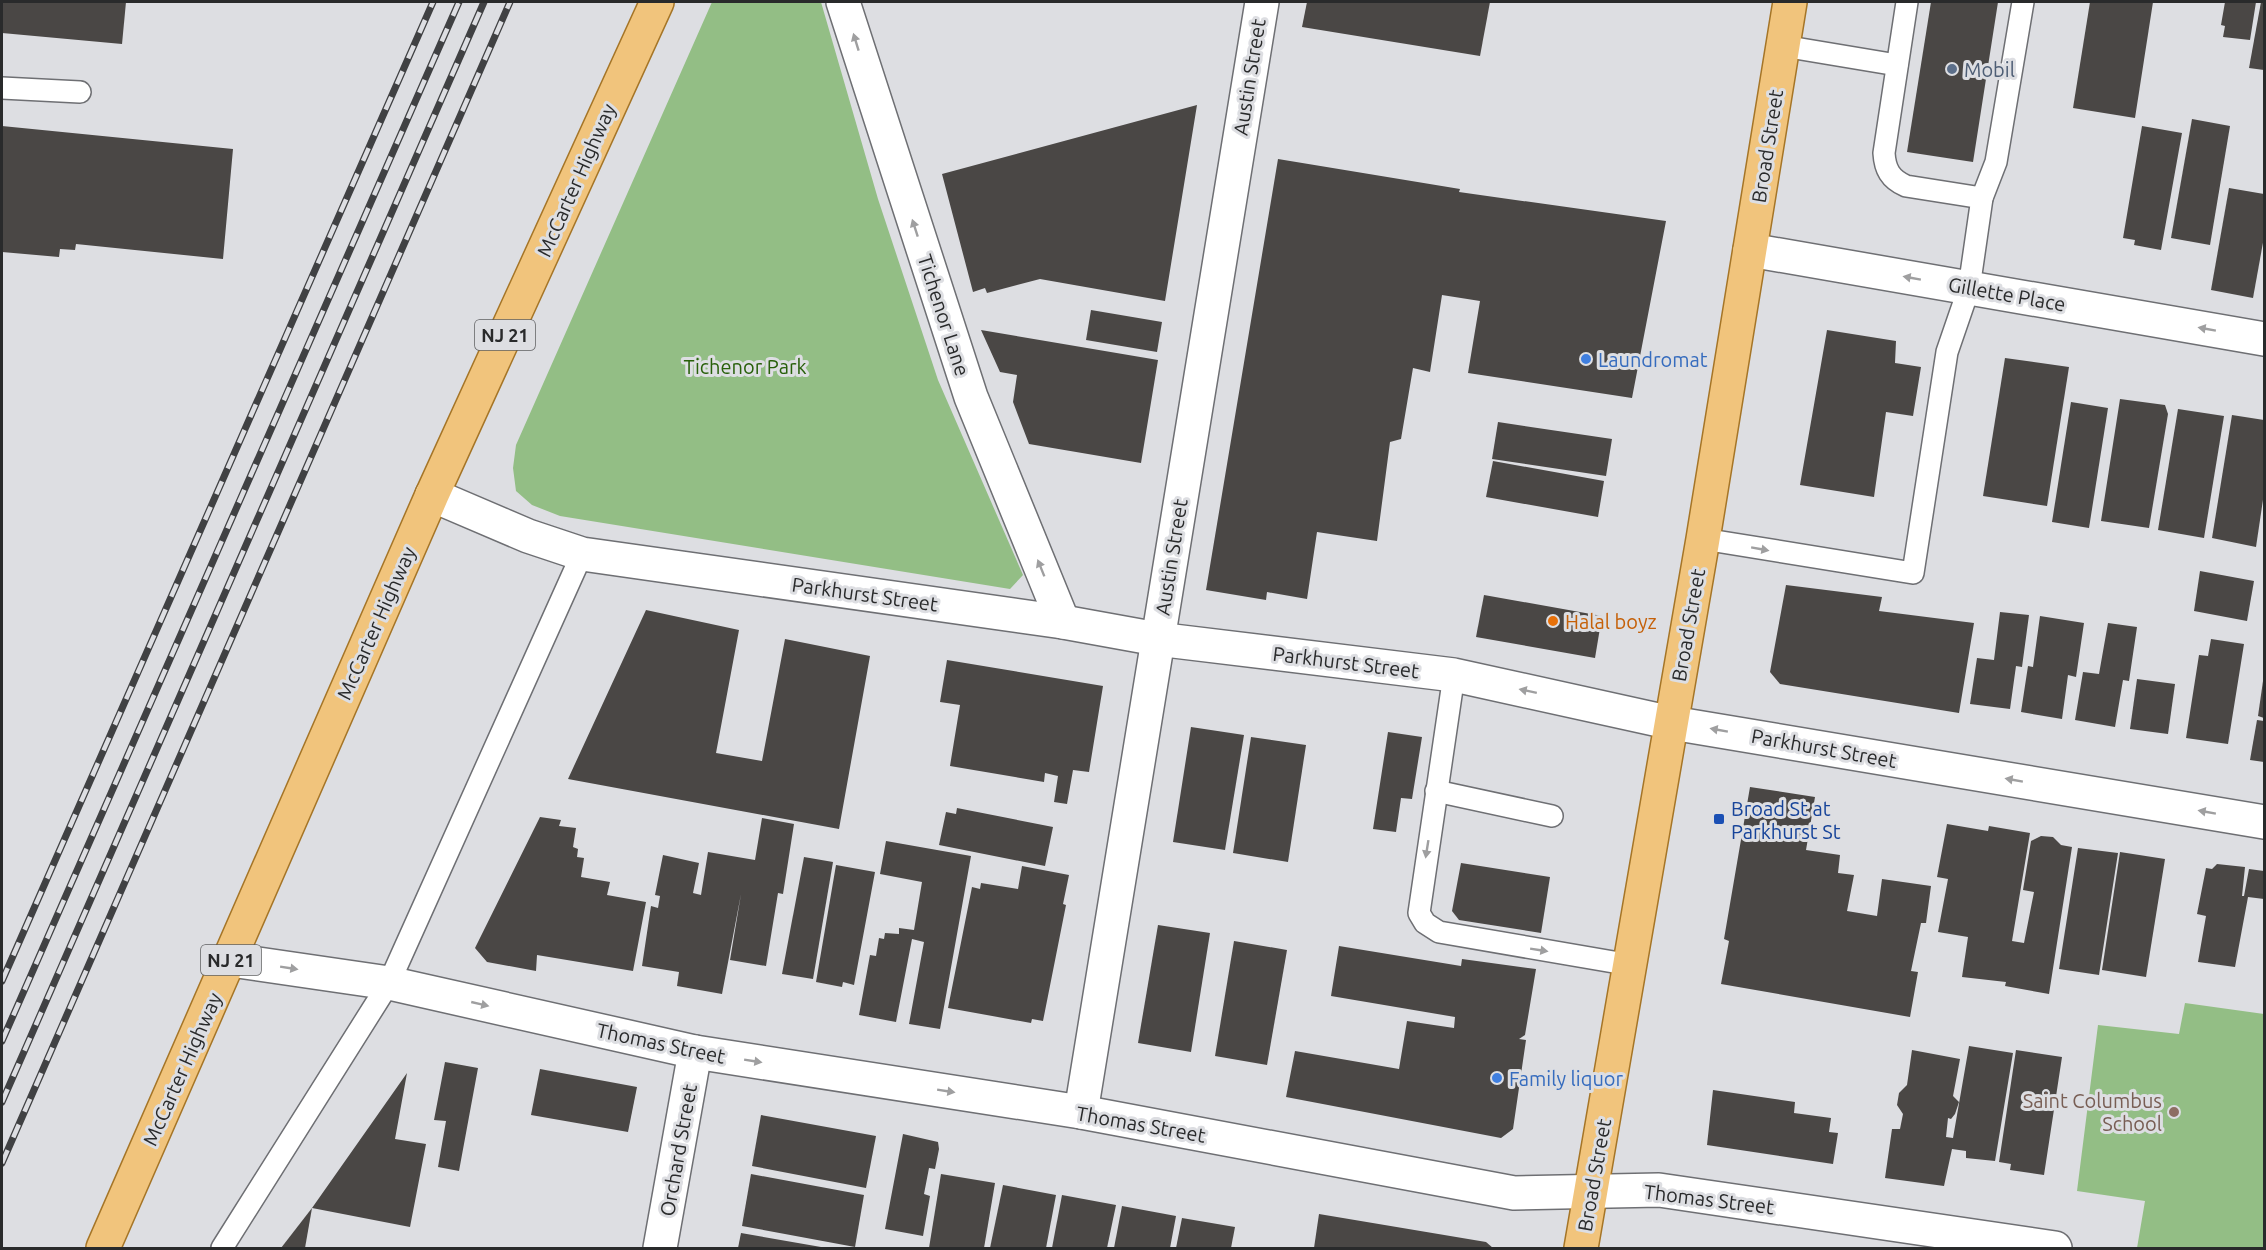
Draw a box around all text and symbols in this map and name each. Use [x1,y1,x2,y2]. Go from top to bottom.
street label: Austin Street [1228,17,1270,137]
one-way arrow [851,33,861,51]
place label: Mobil [1964,58,2015,81]
marker: Mobil [1945,62,1959,76]
street label: Broad Street [1747,88,1787,204]
street label: McCarter Highway [532,100,620,260]
one-way arrow [910,219,919,237]
street label: Tichenor Lane [914,251,974,379]
street label: Gillette Place [1947,272,2067,316]
one-way arrow [1902,273,1921,282]
road number: NJ 21 [475,320,535,350]
one-way arrow [2197,324,2216,333]
place label: Laundromat [1598,348,1708,371]
marker: Laundromat [1579,352,1593,366]
park label: Tichenor Park [683,355,807,378]
street label: Austin Street [1150,497,1192,617]
street label: McCarter Highway [332,543,420,703]
one-way arrow [1751,545,1770,554]
one-way arrow [1036,559,1045,577]
street label: Broad Street [1667,567,1709,683]
street label: Parkhurst Street [791,572,940,616]
place label: Halal boyz [1565,610,1657,633]
marker: Halal boyz [1546,614,1560,628]
street label: Parkhurst Street [1272,642,1421,682]
one-way arrow [1518,686,1537,695]
street label: Parkhurst Street [1750,724,1899,772]
one-way arrow [1709,726,1728,735]
one-way arrow [2005,775,2024,784]
place label: Broad St at Parkhurst St [1731,797,1841,843]
one-way arrow [2197,808,2216,817]
marker: Broad St at Parkhurst St [1712,812,1726,826]
one-way arrow [1423,839,1432,858]
road number: NJ 21 [201,945,261,975]
one-way arrow [1530,946,1549,955]
one-way arrow [279,964,298,973]
street label: McCarter Highway [138,989,226,1149]
one-way arrow [471,999,489,1009]
street label: Thomas Street [595,1018,728,1068]
one-way arrow [744,1057,763,1066]
place label: Family liquor [1509,1067,1624,1090]
marker: Family liquor [1490,1071,1504,1085]
street label: Orchard Street [655,1082,701,1218]
one-way arrow [936,1087,955,1096]
place label: Saint Columbus School [2023,1089,2162,1135]
street label: Thomas Street [1075,1101,1208,1147]
marker: Saint Columbus School [2167,1105,2181,1119]
street label: Broad Street [1573,1117,1615,1233]
street label: Thomas Street [1643,1180,1775,1218]

